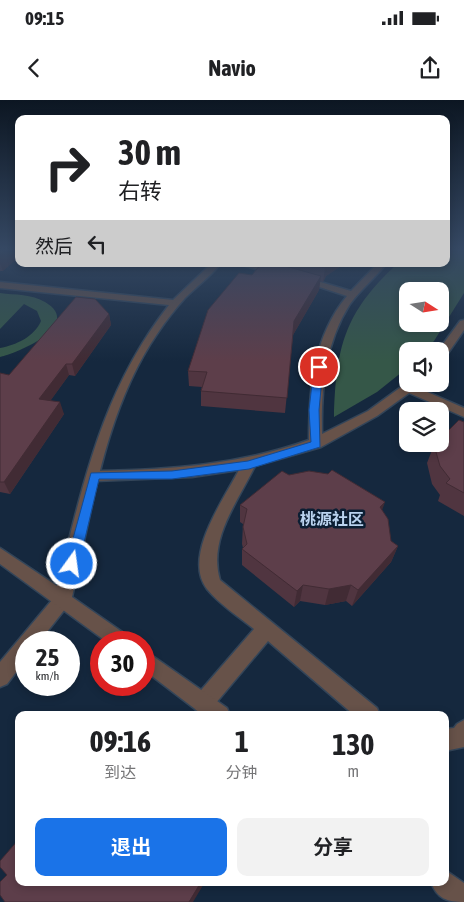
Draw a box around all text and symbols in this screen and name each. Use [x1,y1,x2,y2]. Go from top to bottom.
text: 09:15 [25,7,64,29]
icon: back [20,54,48,82]
icon: share [416,54,444,82]
text: Navio [208,55,256,81]
text: 30 m [118,132,181,172]
icon: right [35,135,100,200]
text: 右转 [118,178,162,204]
icon: left [83,230,111,258]
text: 然后 [35,235,73,257]
north arrow [399,282,449,332]
map controls [399,282,449,452]
button: sound [399,342,449,392]
pin [298,346,340,388]
icon: arrive [305,353,333,381]
button: layers [399,402,449,452]
district label: 桃源社区 [300,510,364,528]
position arrow [45,537,97,589]
speed limit sign: 30 [90,631,155,696]
text: 25 [36,643,59,671]
text: km/h [36,669,59,683]
text: 09:16 [89,724,151,758]
text: 1 [235,724,249,758]
text: 130 [332,727,374,761]
text: m [348,762,359,780]
text: 到达 [104,763,136,781]
text: 分钟 [226,763,258,781]
button: 退出 [35,818,227,876]
button: 分享 [237,818,429,876]

